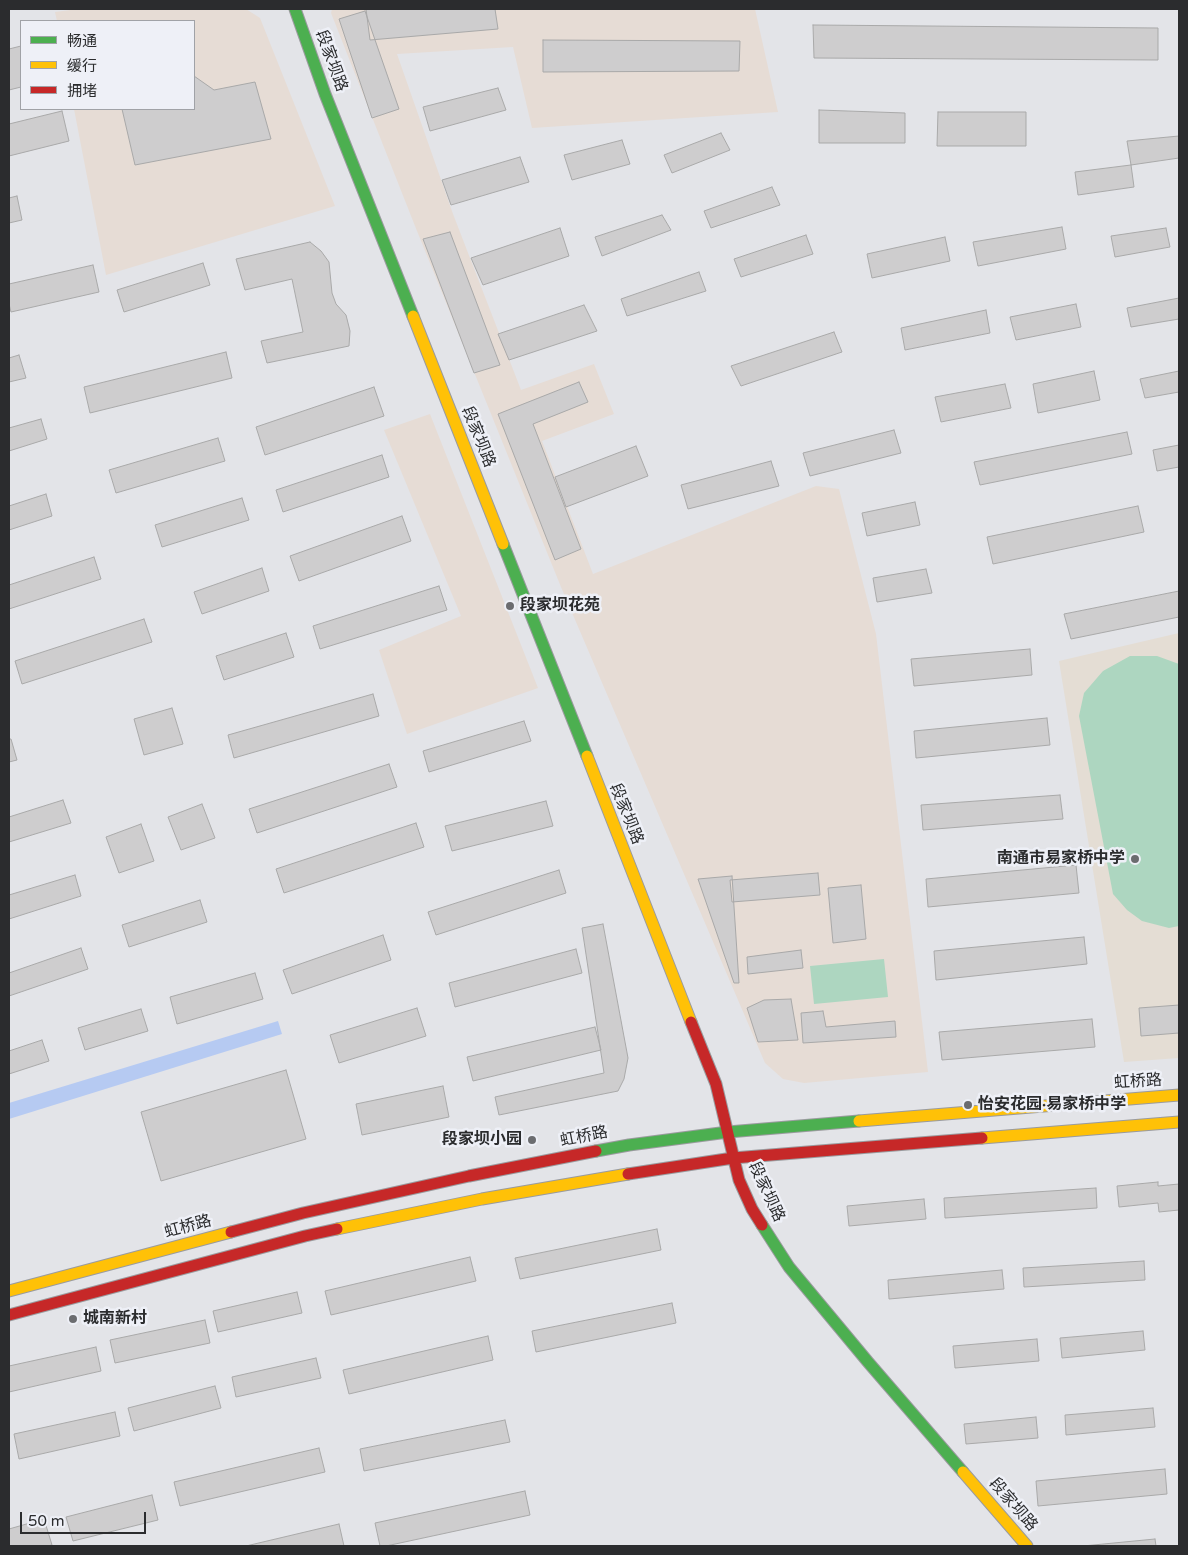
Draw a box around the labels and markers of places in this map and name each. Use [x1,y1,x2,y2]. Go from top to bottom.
place label: 段家坝花苑 [520,596,600,616]
marker: 段家坝花苑 [504,600,516,612]
place label: 南通市易家桥中学 [997,849,1125,869]
marker: 南通市易家桥中学 [1129,853,1141,865]
place label: 怡安花园·易家桥中学 [978,1095,1126,1115]
marker: 怡安花园·易家桥中学 [962,1099,974,1111]
place label: 段家坝小园 [442,1130,522,1150]
marker: 段家坝小园 [526,1134,538,1146]
place label: 城南新村 [83,1309,147,1329]
marker: 城南新村 [67,1313,79,1325]

